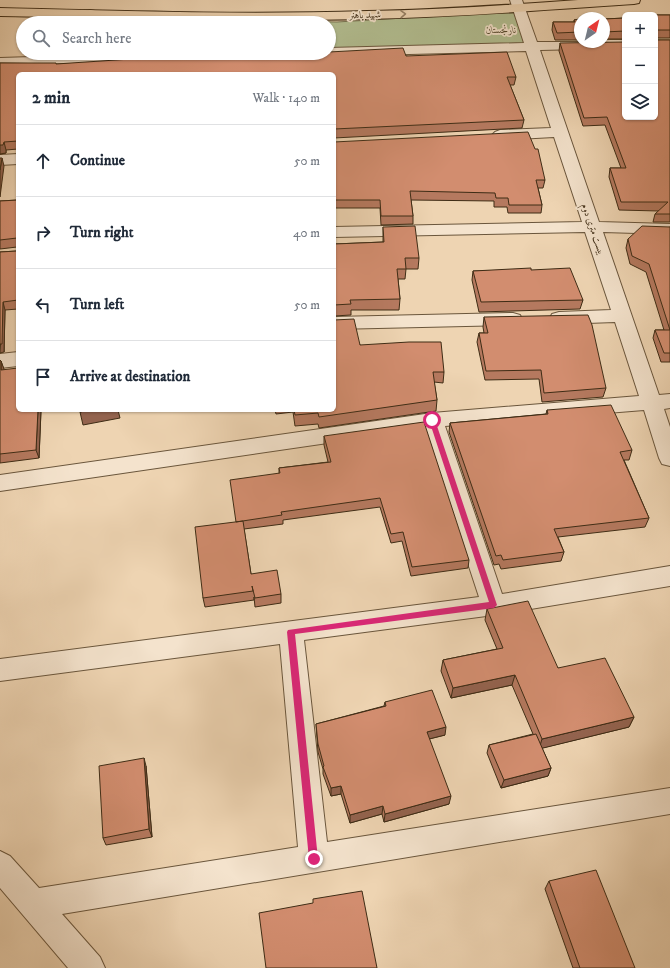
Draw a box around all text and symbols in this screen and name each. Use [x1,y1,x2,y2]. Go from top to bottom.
street label: شهید باهنر [348,8,381,22]
one-way arrow [400,10,406,18]
north arrow [574,12,610,48]
map controls [622,12,658,120]
button: + [622,12,658,48]
search box [16,16,336,60]
park label: نارنجستان [486,24,516,36]
icon: search [30,27,52,49]
text: Search here [62,29,131,48]
button: − [622,48,658,84]
button: layers [622,84,658,120]
text: 2 min [32,87,70,109]
text: Walk · 140 m [252,90,320,106]
icon: ahead [32,150,54,172]
text: Continue [70,151,125,170]
text: 50 m [294,153,320,169]
street label: بیست متری دوم [576,202,607,257]
icon: right [32,222,54,244]
text: Turn right [70,223,133,242]
text: 40 m [293,225,320,241]
icon: left [32,294,54,316]
text: Turn left [70,295,124,314]
text: 50 m [294,297,320,313]
icon: arrive [32,366,54,388]
text: Arrive at destination [70,367,190,386]
route start [423,411,441,429]
route end [305,850,323,868]

